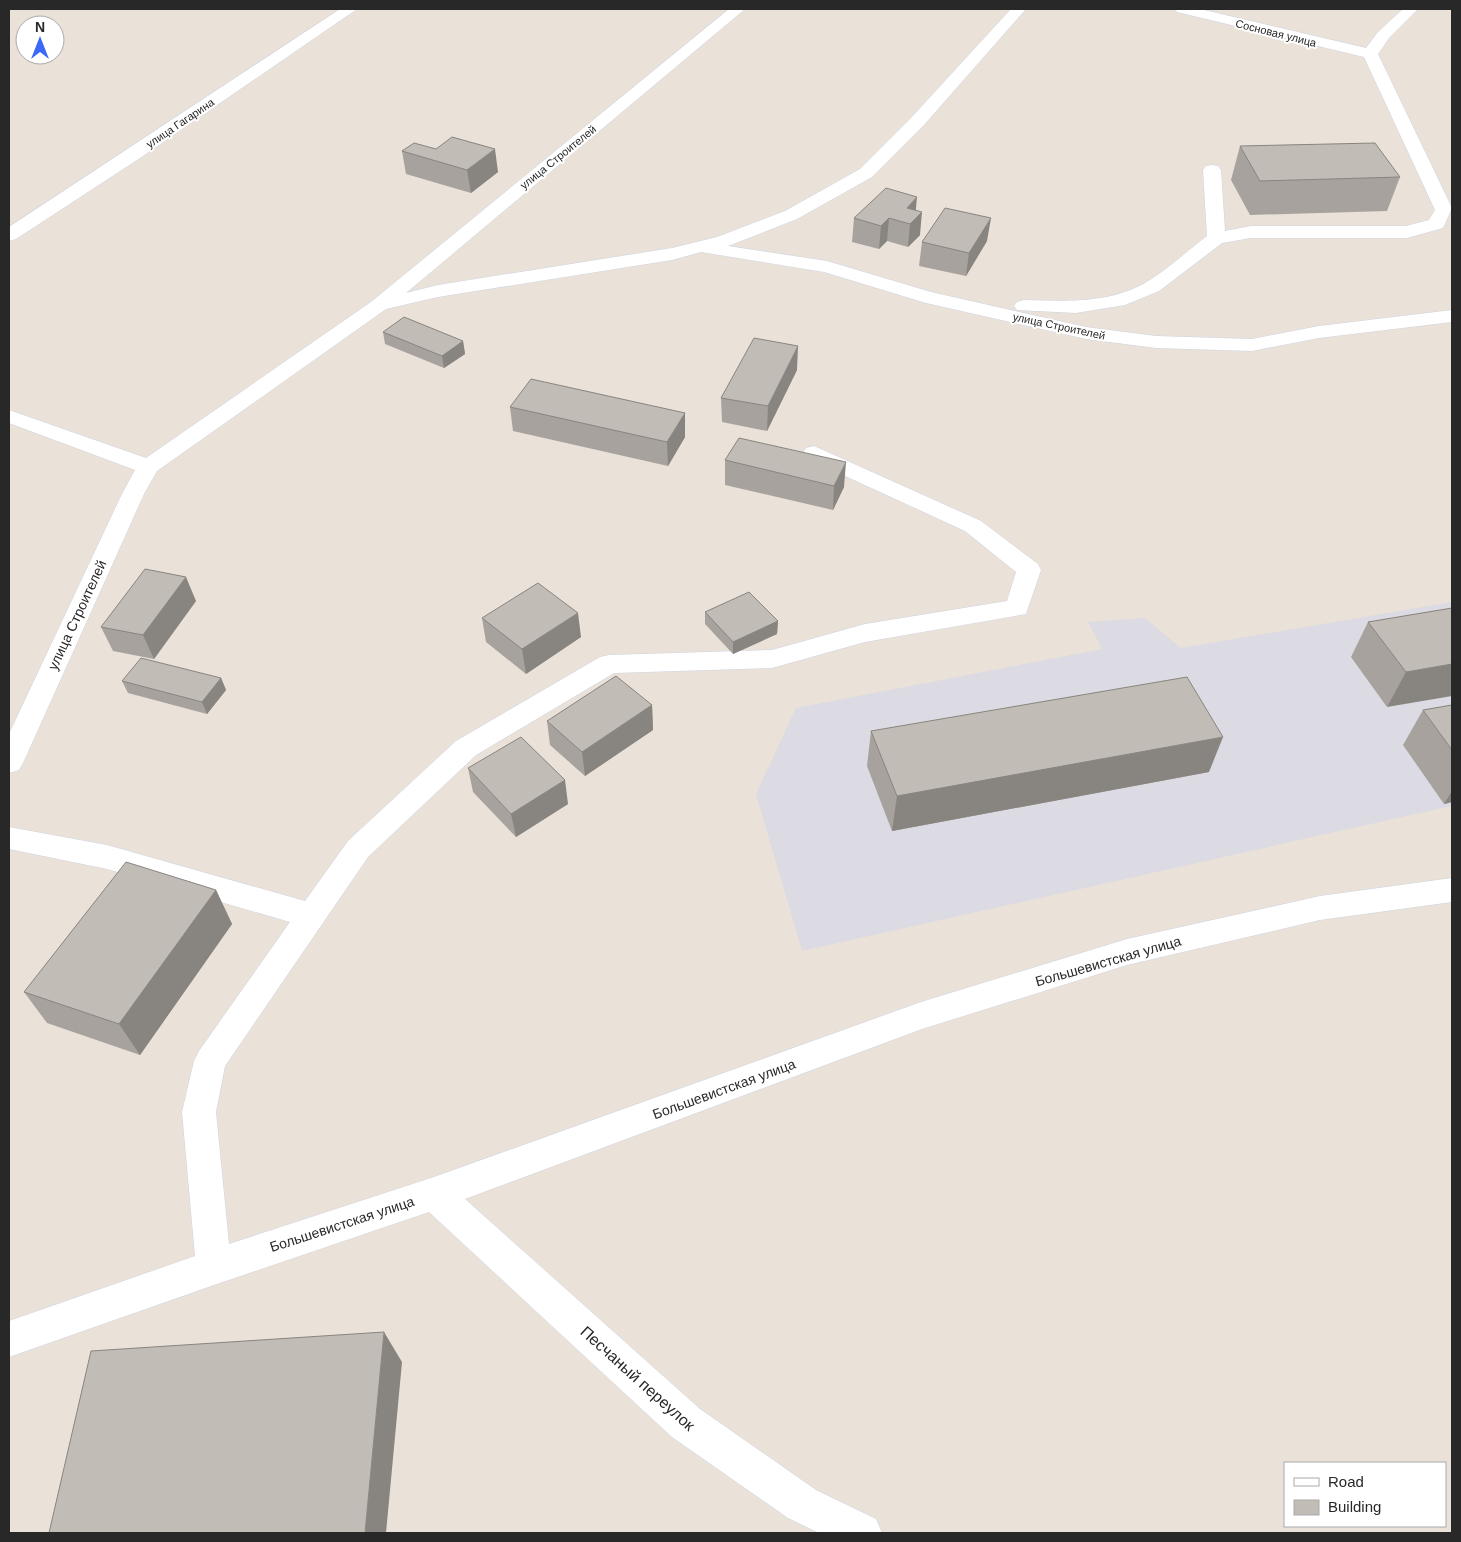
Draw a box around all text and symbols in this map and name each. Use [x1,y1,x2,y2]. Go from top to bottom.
north arrow [15,15,65,65]
street label: Сосновая улица [1234,17,1318,49]
text: N [35,19,45,35]
street label: улица Гагарина [144,95,217,150]
street label: улица Строителей [518,123,598,191]
street label: улица Строителей [1012,310,1106,342]
street label: улица Строителей [44,557,110,673]
street label: Большевистская улица [1033,932,1183,989]
street label: Большевистская улица [650,1056,798,1122]
street label: Большевистская улица [268,1193,416,1255]
street label: Песчаный переулок [577,1323,699,1435]
legend [1284,1462,1446,1527]
text: Road [1328,1473,1364,1490]
text: Building [1328,1498,1381,1515]

